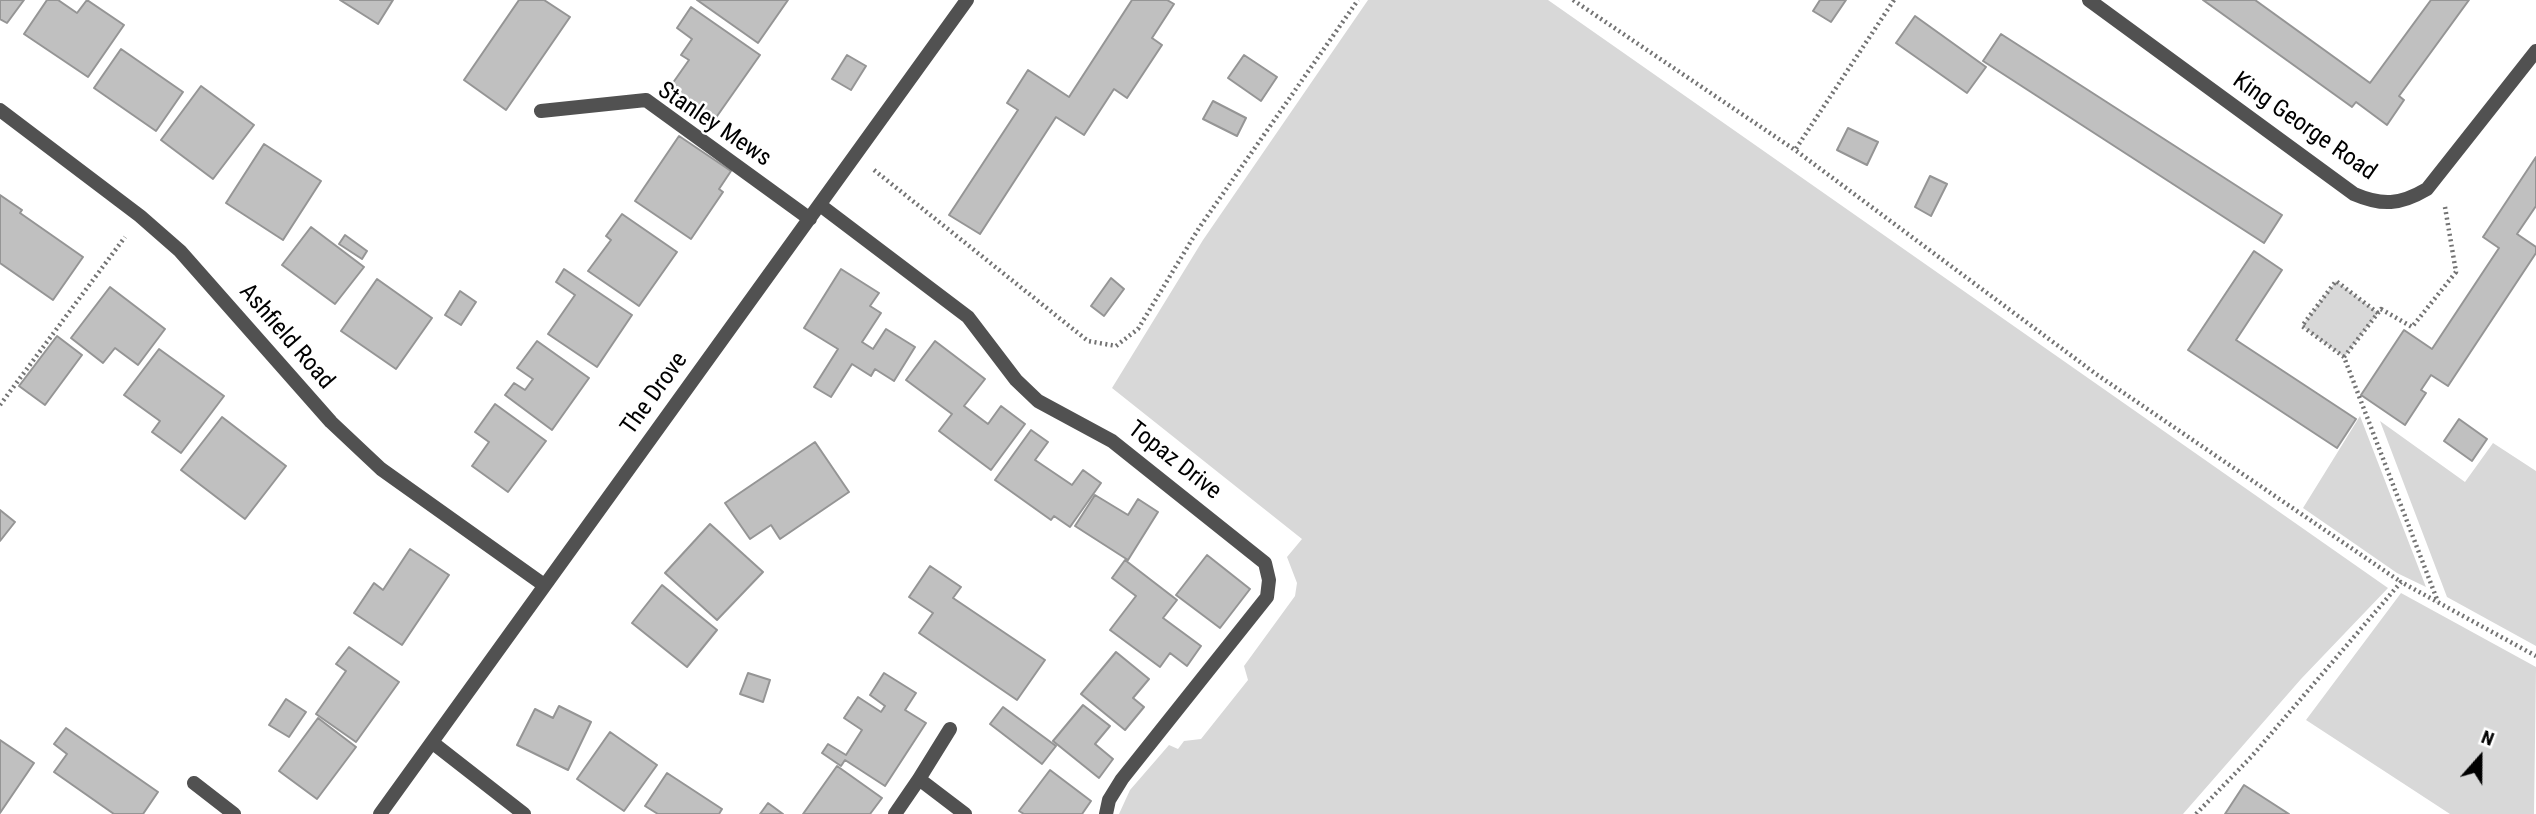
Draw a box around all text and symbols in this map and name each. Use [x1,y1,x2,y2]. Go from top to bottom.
street label: King George Road [2227,67,2381,187]
street label: Stanley Mews [652,77,776,173]
street label: Ashfield Road [232,278,340,396]
street label: The Drove [615,347,695,441]
street label: Topaz Drive [1122,416,1226,506]
north arrow [2445,723,2515,793]
text: N [2478,725,2497,751]

